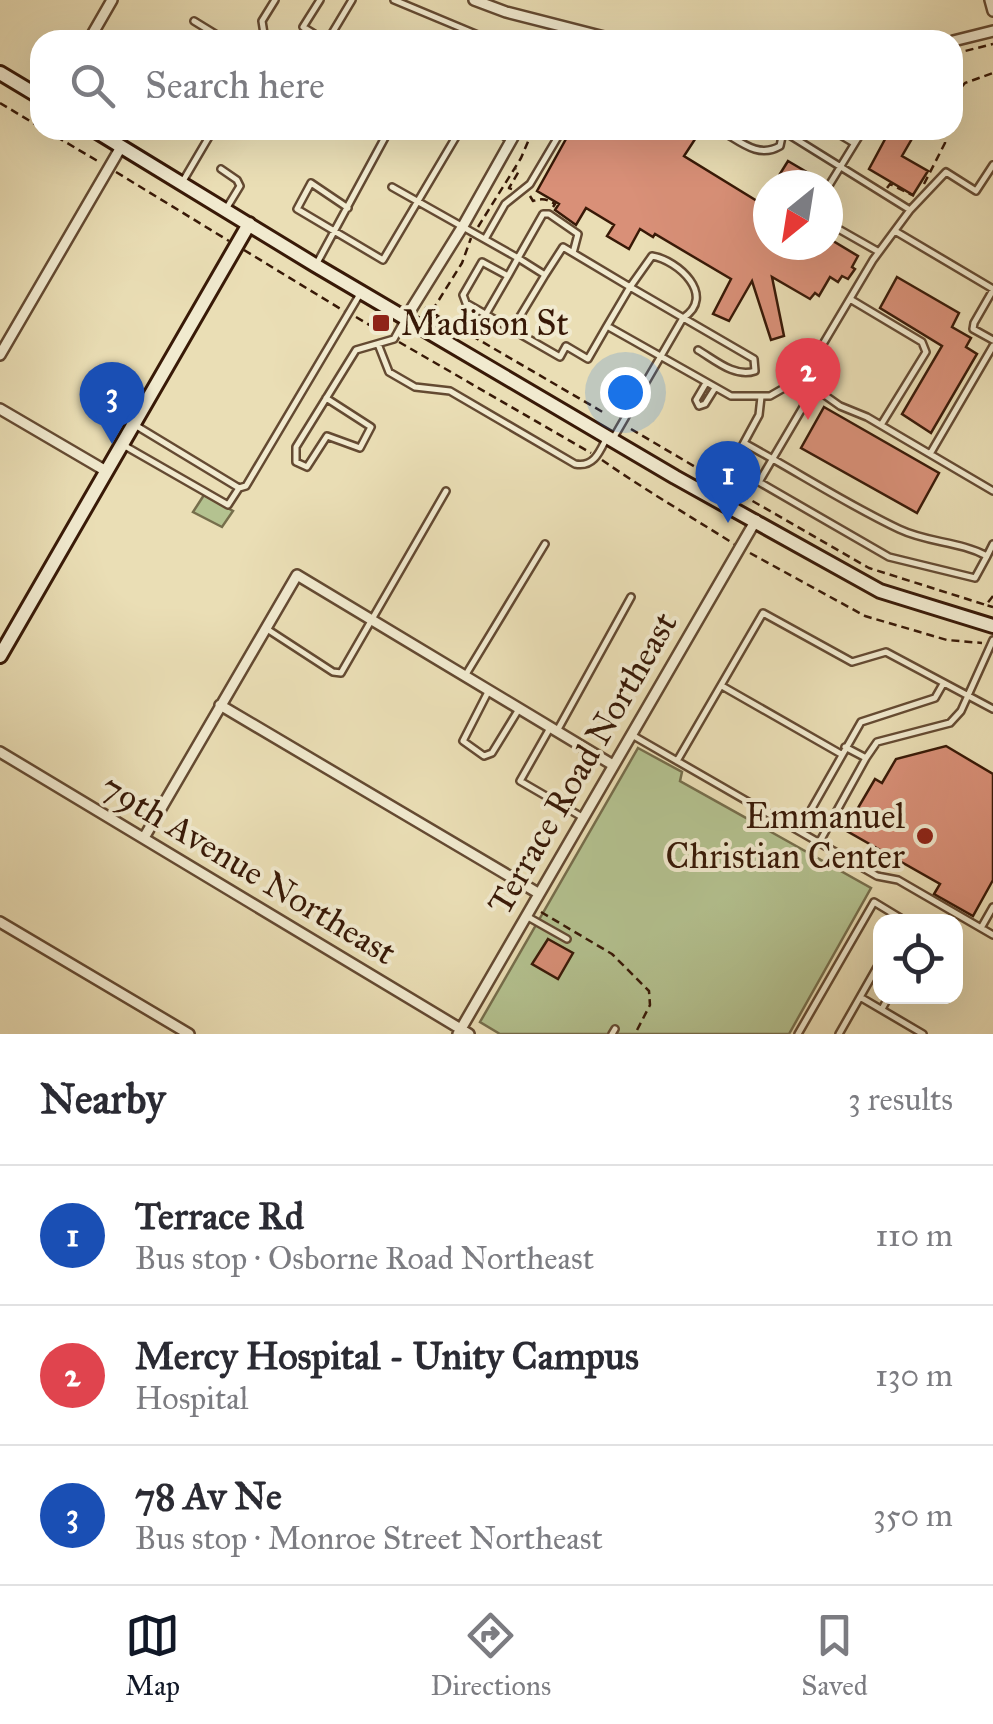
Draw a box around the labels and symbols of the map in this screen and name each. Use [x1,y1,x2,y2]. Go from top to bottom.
north arrow [753,170,843,260]
place label: Madison St [401,302,569,345]
marker: Madison St [370,312,392,334]
pin: 2 [776,338,840,420]
pin: 3 [80,362,144,444]
your location [600,367,651,418]
pin: 1 [696,440,760,523]
street label: Terrace Road Northeast [478,604,687,922]
street label: 79th Avenue Northeast [94,765,404,974]
place label: Emmanuel Christian Center [666,795,906,878]
marker: Emmanuel Christian Center [914,825,936,847]

